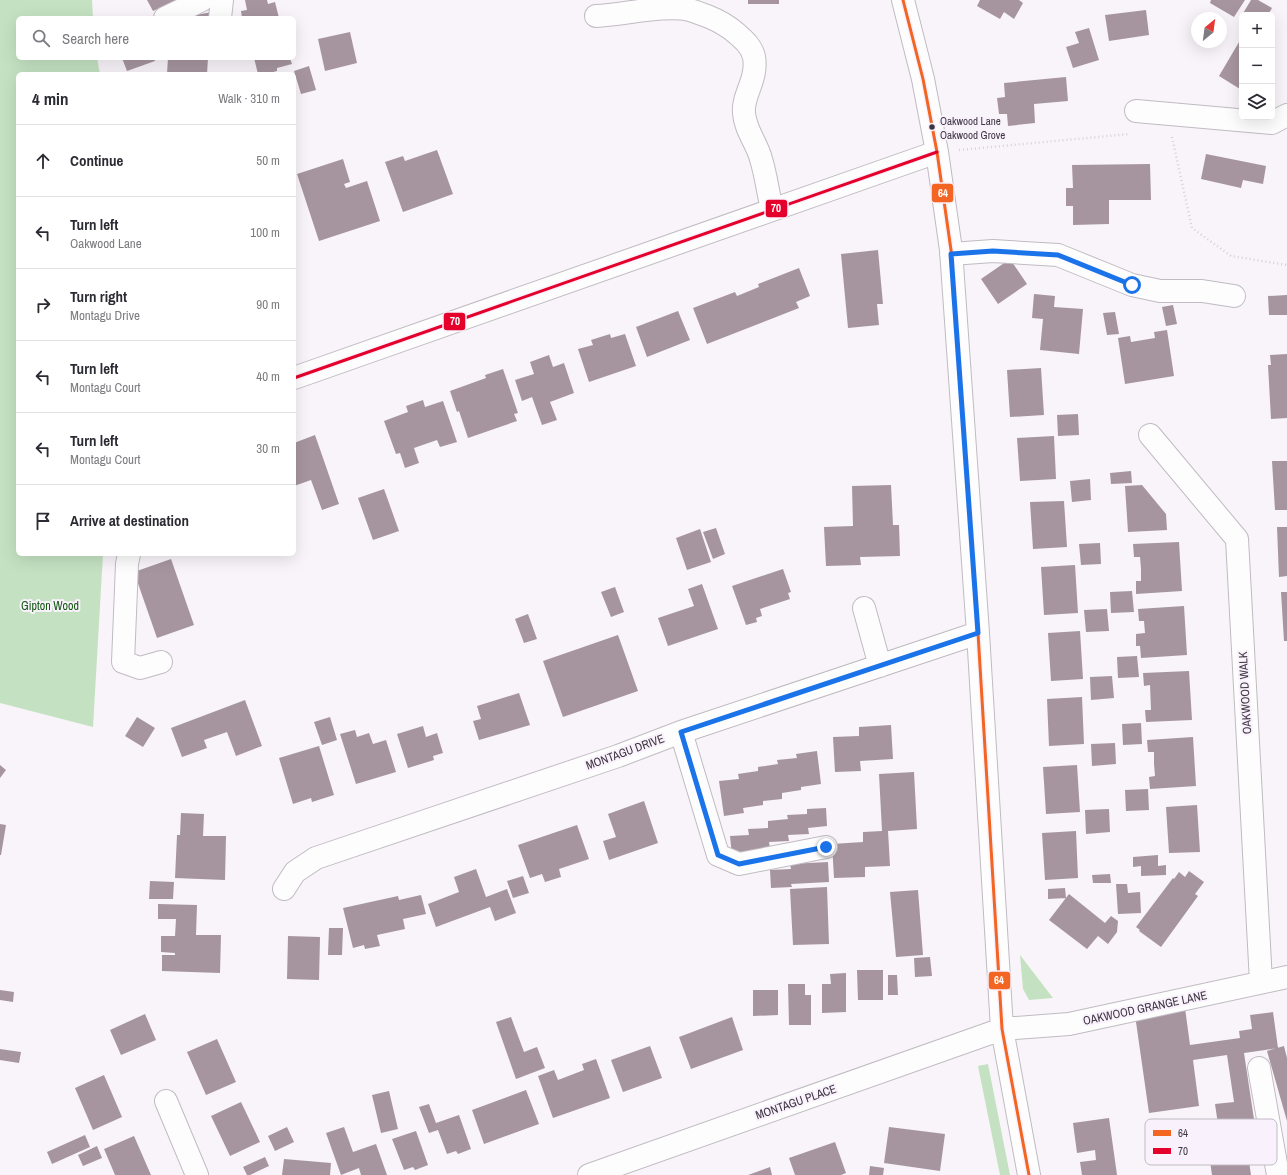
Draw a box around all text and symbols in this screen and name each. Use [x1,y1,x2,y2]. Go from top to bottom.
north arrow [1191,12,1227,48]
map controls [1239,12,1275,120]
button: + [1239,12,1275,48]
search box [16,16,296,60]
icon: search [30,27,52,49]
text: Search here [62,28,129,49]
button: − [1239,48,1275,84]
button: layers [1239,84,1275,120]
text: 4 min [32,87,68,110]
text: Walk · 310 m [218,90,280,107]
place label: Oakwood Lane Oakwood Grove [940,114,1005,142]
marker: Oakwood Lane Oakwood Grove [927,122,937,132]
icon: ahead [32,150,54,172]
text: Continue [70,150,123,171]
text: 50 m [256,152,280,169]
line badge: 64 [931,183,954,203]
text: 64 [938,186,948,200]
line badge: 70 [765,199,788,218]
text: 70 [771,201,781,215]
text: Turn left [70,214,118,235]
icon: left [32,222,54,244]
text: 100 m [250,224,280,241]
text: Oakwood Lane [70,235,142,252]
route start [1123,276,1141,294]
text: Turn right [70,286,127,307]
icon: right [32,294,54,316]
text: 90 m [256,296,280,313]
text: Montagu Drive [70,307,140,324]
line badge: 70 [443,312,466,331]
text: 70 [450,314,460,328]
text: Turn left [70,358,118,379]
icon: left [32,366,54,388]
text: 40 m [256,368,280,385]
text: Montagu Court [70,379,141,396]
text: Turn left [70,430,118,451]
icon: left [32,438,54,460]
text: 30 m [256,440,280,457]
text: Montagu Court [70,451,141,468]
icon: arrive [32,510,54,532]
text: Arrive at destination [70,510,189,531]
park label: Gipton Wood [21,598,79,614]
street label: OAKWOOD WALK [1235,651,1255,735]
street label: MONTAGU DRIVE [584,730,666,774]
route end [817,838,835,856]
line badge: 64 [988,971,1011,990]
text: 64 [994,973,1004,987]
street label: OAKWOOD GRANGE LANE [1082,987,1208,1029]
street label: MONTAGU PLACE [753,1081,839,1123]
legend [1145,1119,1277,1165]
text: 64 [1178,1126,1188,1140]
text: 70 [1178,1144,1188,1158]

